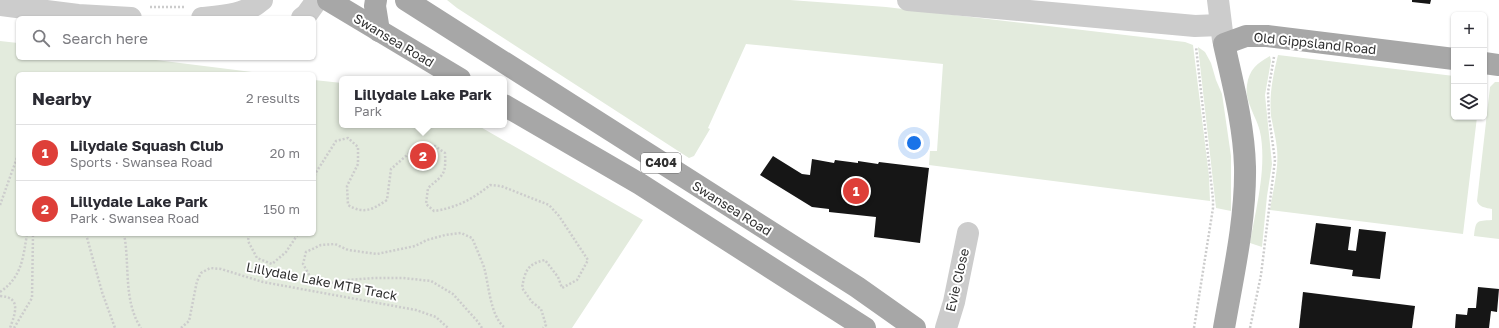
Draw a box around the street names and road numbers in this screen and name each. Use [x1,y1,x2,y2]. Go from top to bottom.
street label: Swansea Road [351,10,437,70]
street label: Old Gippsland Road [1253,29,1377,57]
road number: C404 [641,153,681,173]
street label: Swansea Road [689,177,775,239]
street label: Evie Close [942,247,972,313]
street label: Lillydale Lake MTB Track [245,258,400,304]

